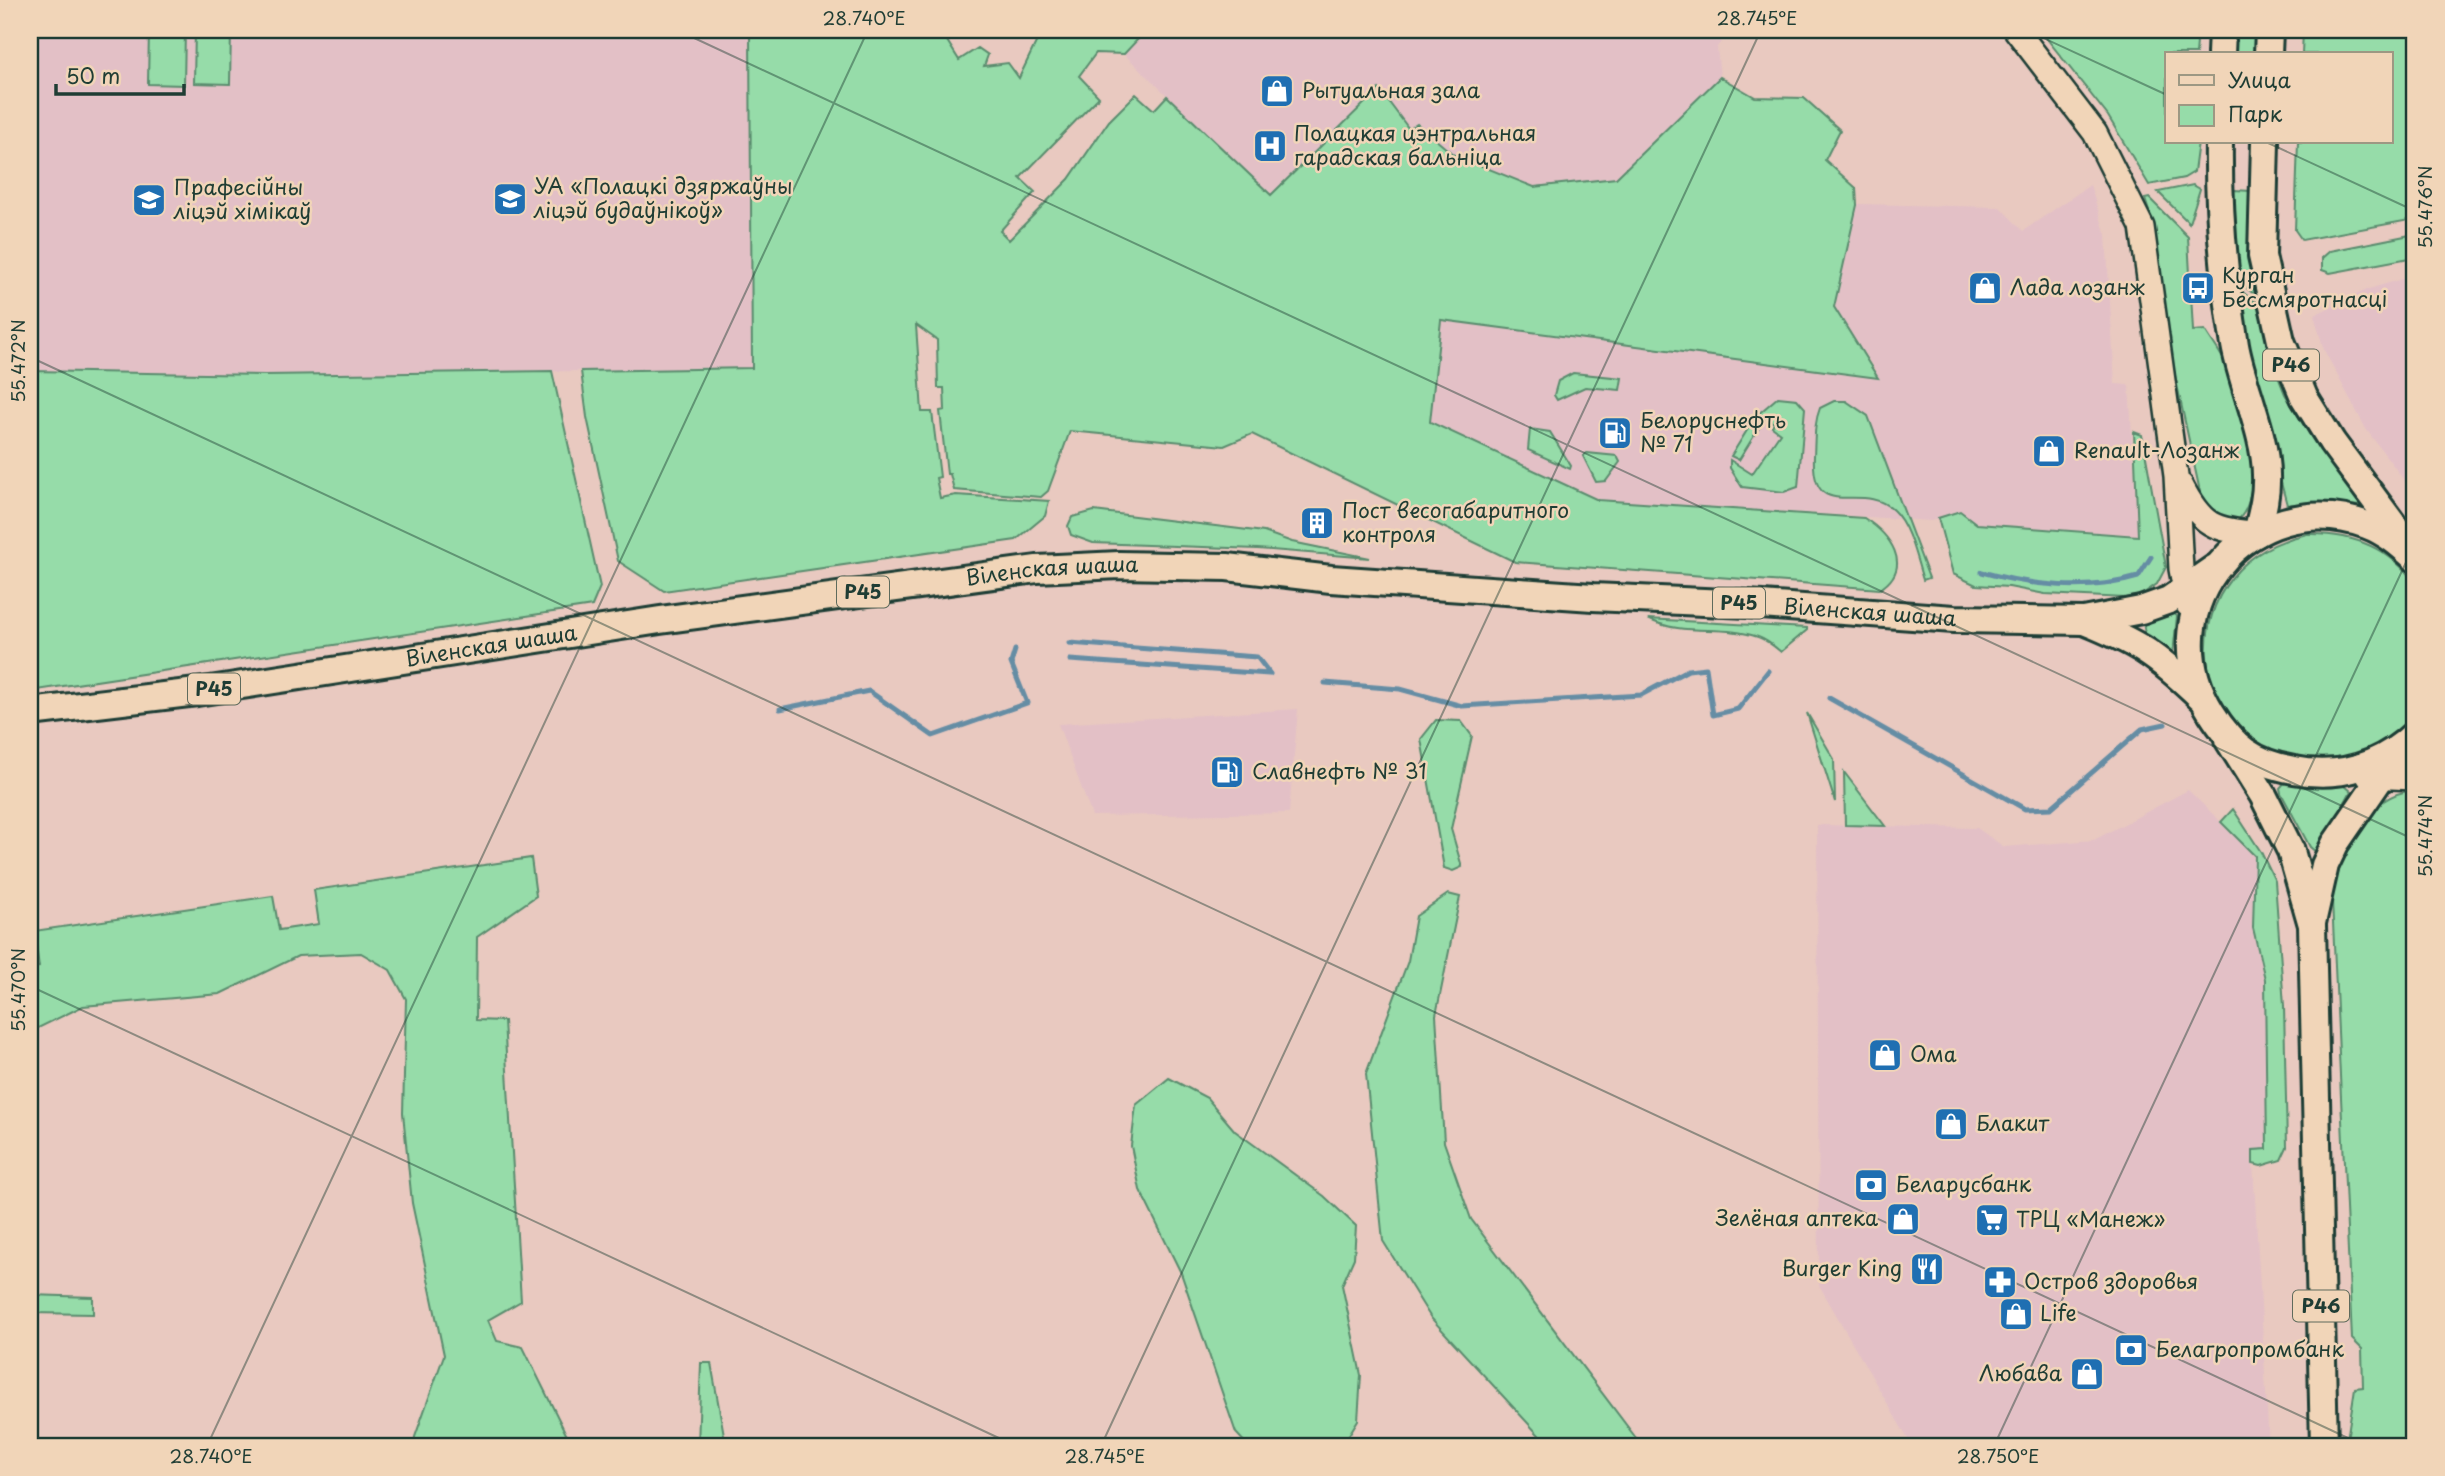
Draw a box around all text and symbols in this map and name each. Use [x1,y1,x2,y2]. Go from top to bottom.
text: 28.740°E [822,4,906,31]
text: 28.745°E [1717,4,1797,31]
scale bar [56,52,184,96]
legend [2165,52,2392,144]
text: 50 m [66,59,120,91]
text: Улица [2228,63,2291,95]
shop icon: Рытуальная зала [1258,72,1296,110]
place label: Рытуальная зала [1302,73,1481,105]
text: Парк [2228,97,2283,129]
place label: Полацкая цэнтральная гарадская бальніца [1294,116,1536,172]
hospital icon: Полацкая цэнтральная гарадская бальніца [1251,127,1289,165]
text: 55.476°N [2411,165,2438,249]
place label: УА «Полацкі дзяржаўны ліцэй будаўнікоў» [533,169,792,225]
place label: Прафесійны ліцэй хімікаў [173,170,311,226]
school or university icon: УА «Полацкі дзяржаўны ліцэй будаўнікоў» [491,180,529,218]
school or university icon: Прафесійны ліцэй хімікаў [130,181,168,219]
place label: Курган Бессмяротнасці [2222,258,2387,314]
shop icon: Лада лозанж [1966,269,2004,307]
bus stop icon: Курган Бессмяротнасці [2179,269,2217,307]
place label: Лада лозанж [2010,270,2146,302]
text: 55.472°N [4,319,31,403]
road number: Р46 [2263,350,2319,380]
place label: Белоруснефть № 71 [1640,403,1786,459]
fuel station icon: Белоруснефть № 71 [1596,414,1634,452]
shop icon: Renault-Лозанж [2030,432,2068,470]
place label: Renault-Лозанж [2074,433,2240,465]
place label: Пост весогабаритного контроля [1342,493,1569,549]
building icon: Пост весогабаритного контроля [1298,504,1336,542]
street label: Віленская шаша [963,547,1139,592]
road number: Р45 [837,576,889,608]
road number: Р45 [1713,588,1765,618]
street label: Віленская шаша [1783,589,1958,633]
street label: Віленская шаша [403,615,580,673]
road number: Р45 [188,674,240,704]
fuel station icon: Славнефть № 31 [1208,753,1246,791]
place label: Славнефть № 31 [1252,754,1427,786]
text: 55.474°N [2411,795,2438,877]
text: 55.470°N [4,948,31,1032]
shop icon: Ома [1866,1036,1904,1074]
place label: Ома [1910,1037,1957,1069]
shop icon: Блакит [1932,1105,1970,1143]
place label: Блакит [1976,1106,2050,1138]
bank icon: Беларусбанк [1852,1166,1890,1204]
place label: Беларусбанк [1896,1167,2032,1199]
shop icon: Зелёная аптека [1884,1200,1922,1238]
place label: Зелёная аптека [1716,1201,1878,1233]
supermarket icon: ТРЦ «Манеж» [1973,1201,2011,1239]
place label: ТРЦ «Манеж» [2016,1202,2165,1234]
restaurant icon: Burger King [1908,1250,1946,1288]
place label: Burger King [1782,1251,1902,1283]
pharmacy icon: Остров здоровья [1981,1263,2019,1301]
place label: Остров здоровья [2024,1264,2198,1296]
road number: Р46 [2293,1290,2349,1322]
shop icon: Life [1997,1295,2035,1333]
place label: Life [2040,1296,2077,1328]
bank icon: Белагропромбанк [2112,1331,2150,1369]
place label: Белагропромбанк [2156,1332,2344,1364]
shop icon: Любава [2068,1355,2106,1393]
place label: Любава [1979,1356,2063,1388]
text: 28.740°E [169,1442,253,1469]
text: 28.745°E [1065,1442,1145,1469]
text: 28.750°E [1957,1442,2039,1469]

